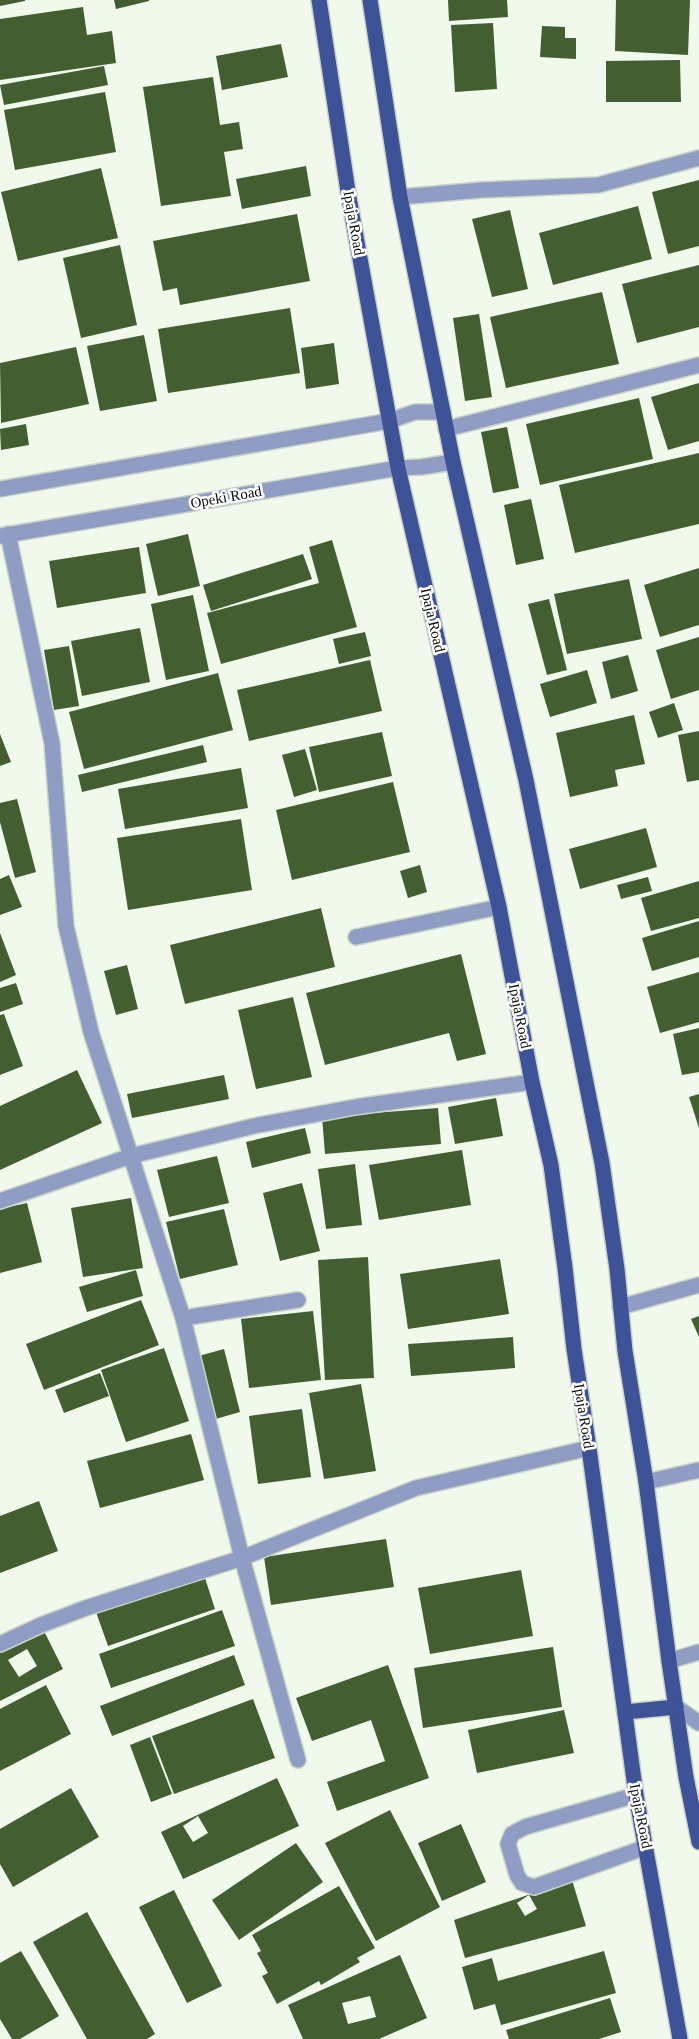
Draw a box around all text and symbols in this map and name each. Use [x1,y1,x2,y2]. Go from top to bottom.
street label: Ipaja Road [340,189,368,257]
street label: Opeki Road [189,483,263,511]
street label: Ipaja Road [418,586,448,654]
street label: Ipaja Road [506,982,534,1050]
street label: Ipaja Road [571,1382,597,1450]
street label: Ipaja Road [627,1782,655,1850]

